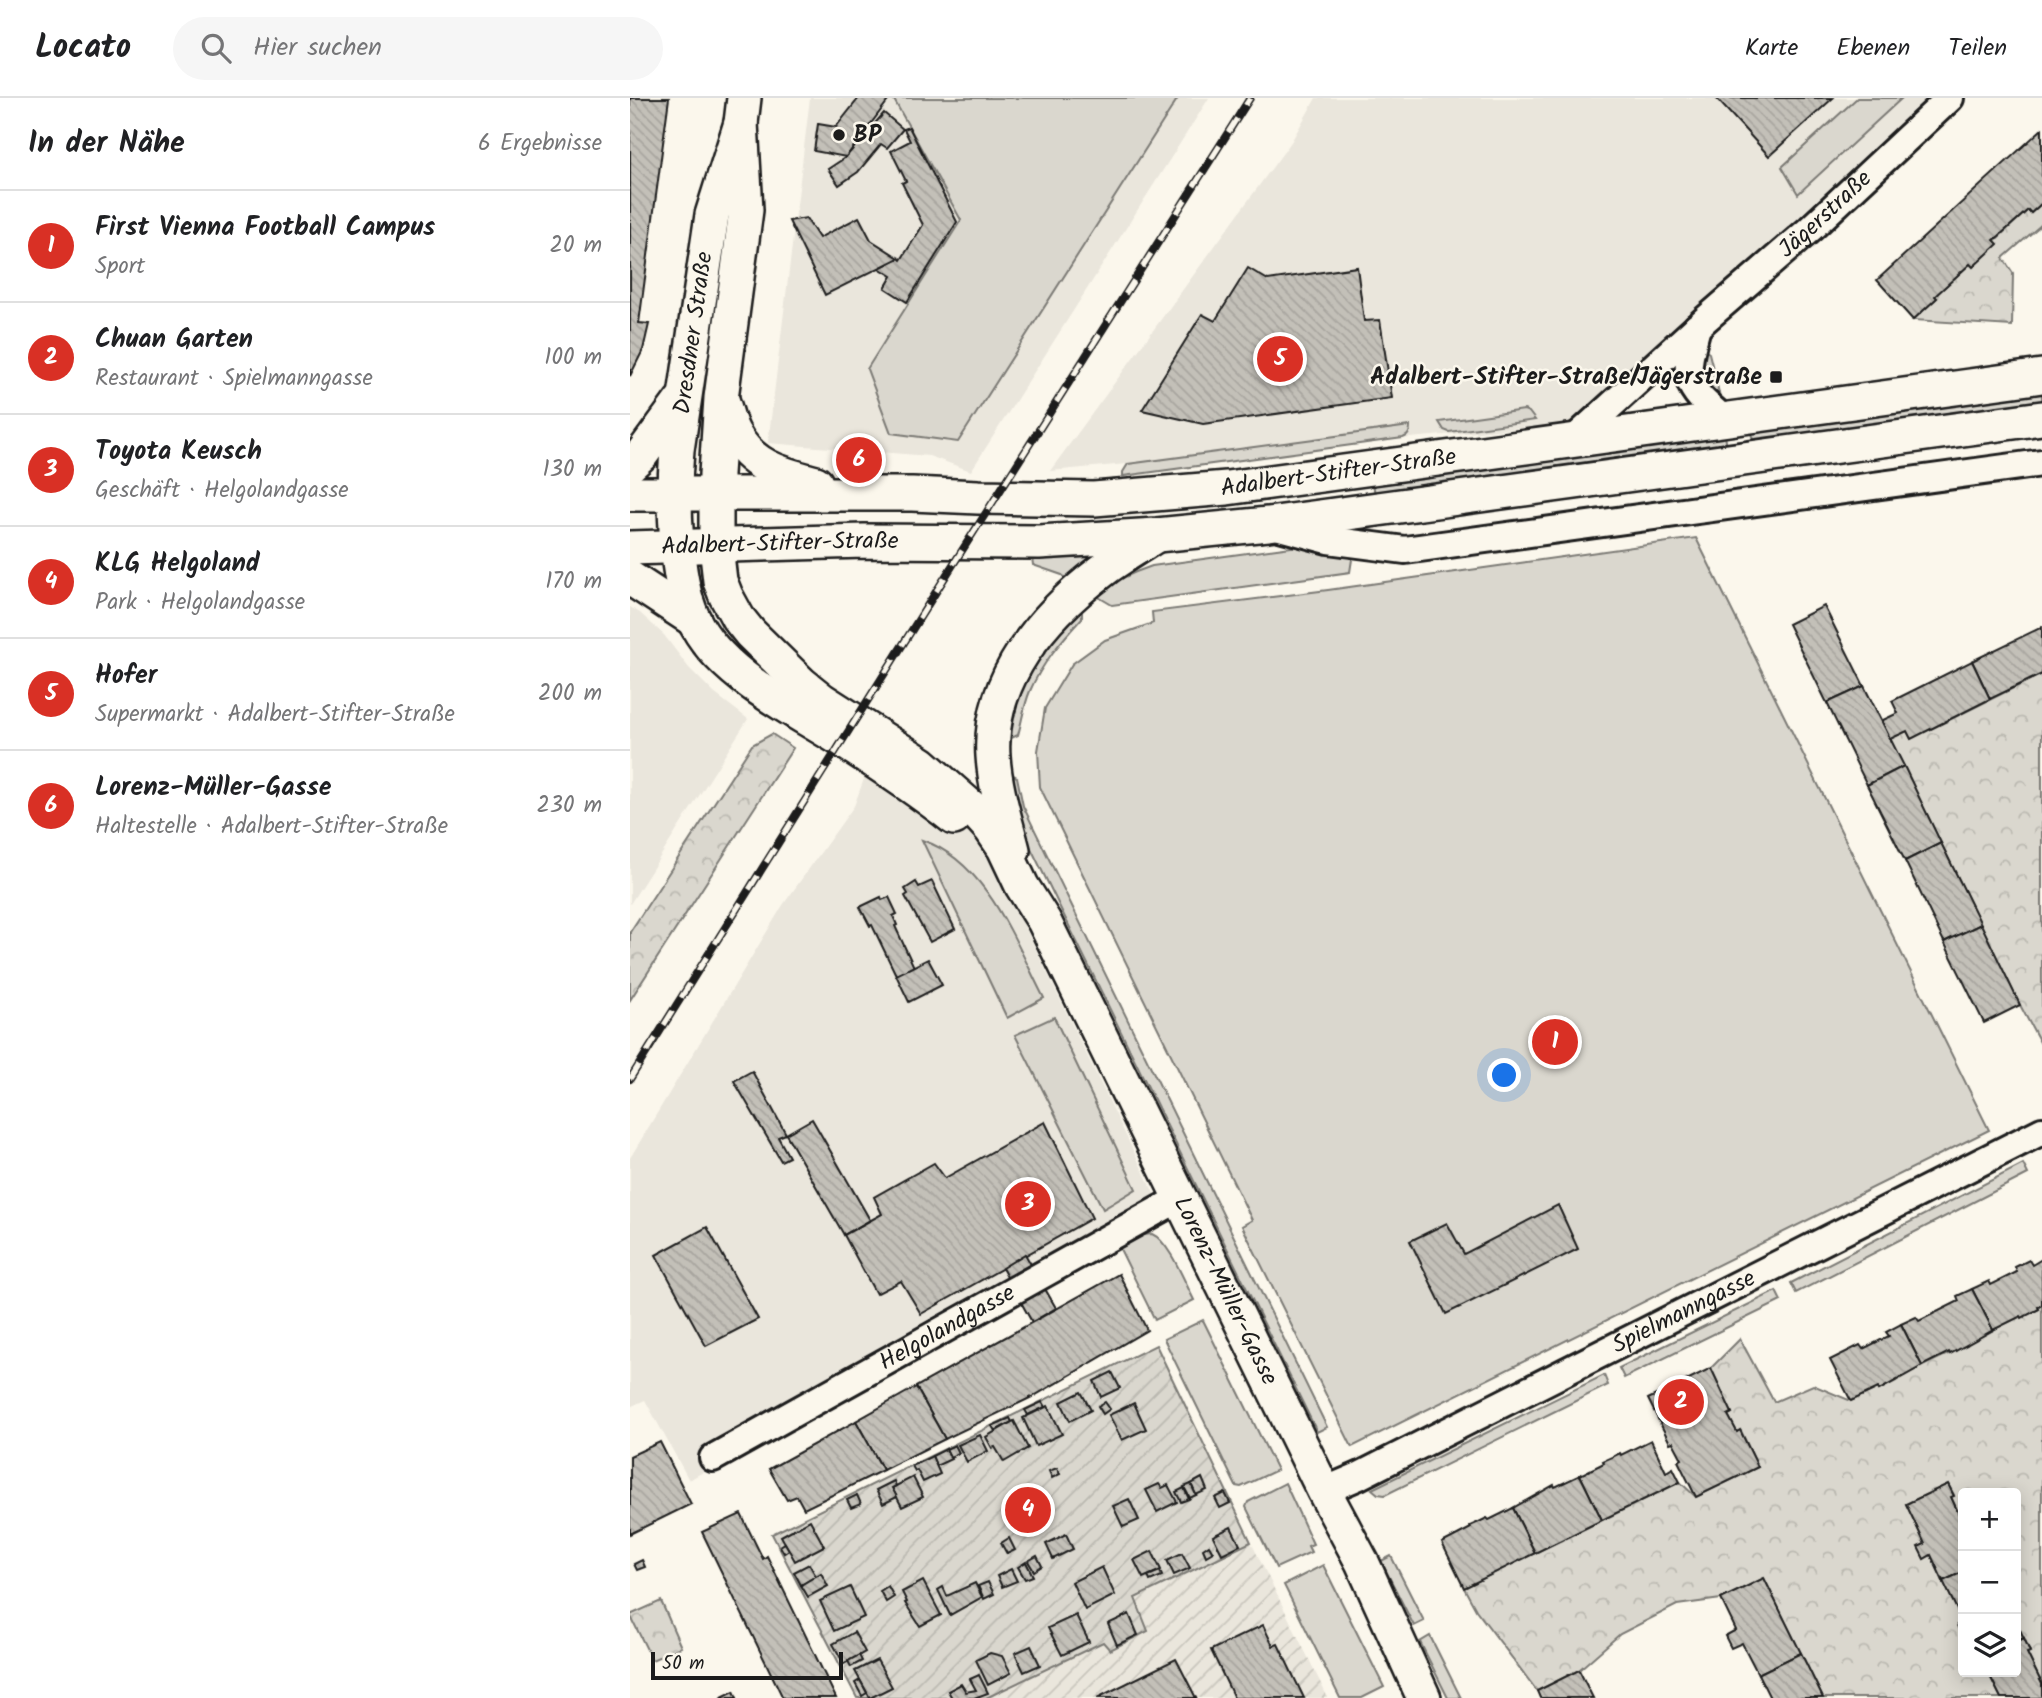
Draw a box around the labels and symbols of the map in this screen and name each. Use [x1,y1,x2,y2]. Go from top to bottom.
place label: BP [853,116,882,155]
marker: BP [831,127,847,143]
street label: Jägerstraße [1769,160,1881,268]
street label: Dresdner Straße [663,249,725,417]
pin: 5 [1257,333,1303,385]
place label: Adalbert-Stifter-Straße/Jägerstraße [1370,358,1762,397]
marker: Adalbert-Stifter-Straße/Jägerstraße [1768,369,1784,385]
pin: 6 [836,434,882,486]
street label: Adalbert-Stifter-Straße [1218,437,1459,508]
street label: Adalbert-Stifter-Straße [661,521,899,567]
pin: 1 [1532,1016,1578,1068]
your location [1487,1058,1521,1092]
pin: 3 [1005,1178,1051,1230]
street label: Lorenz-Müller-Gasse [1163,1189,1289,1392]
street label: Spielmanngasse [1605,1259,1763,1365]
street label: Helgolandgasse [872,1274,1023,1381]
pin: 2 [1658,1376,1704,1428]
pin: 4 [1005,1484,1051,1536]
scale bar [651,1649,844,1681]

